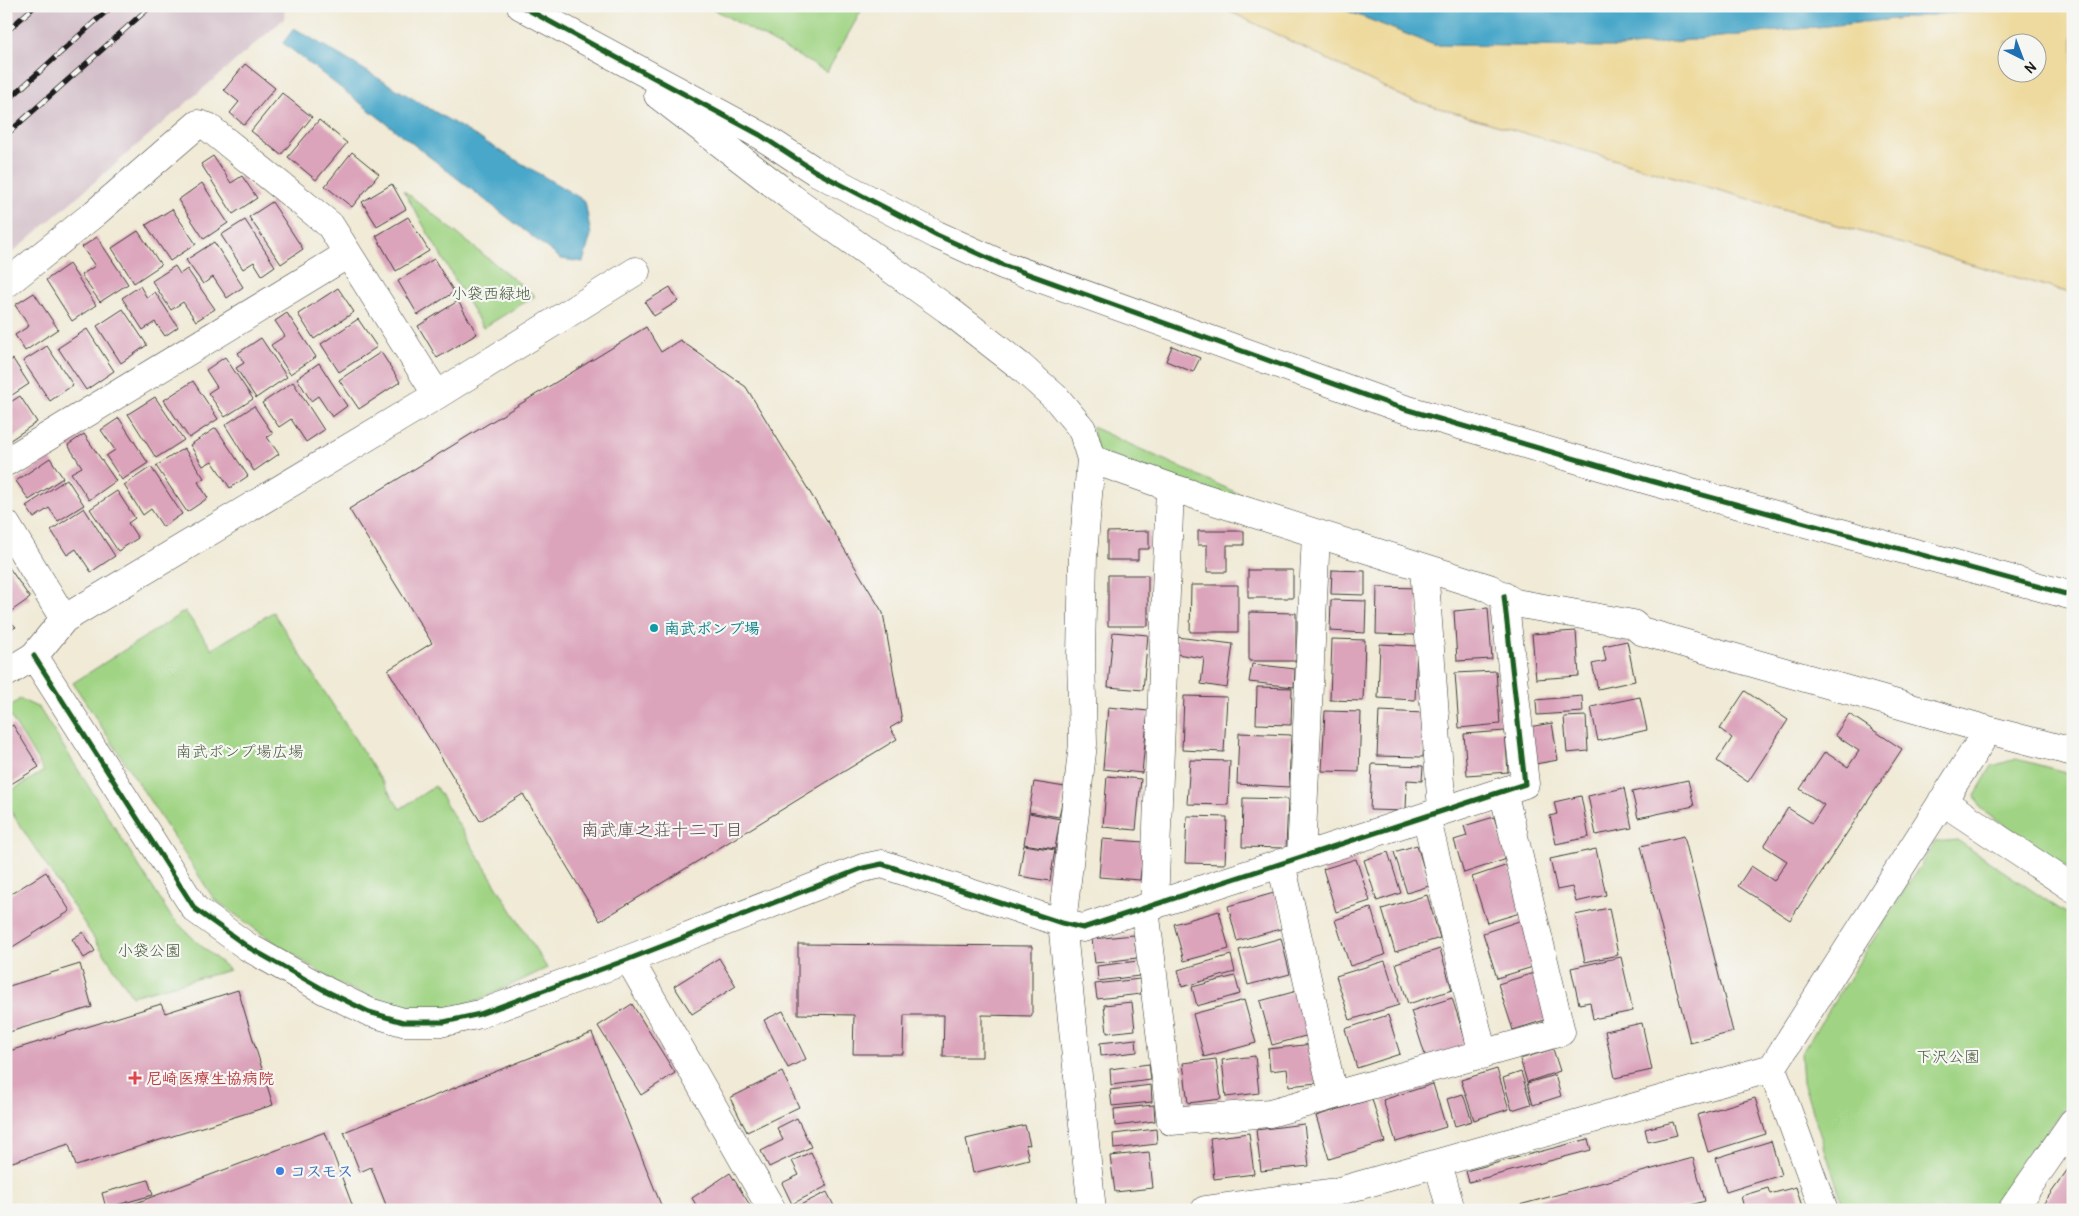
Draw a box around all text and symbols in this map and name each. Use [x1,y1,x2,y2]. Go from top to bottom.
north arrow [1996,32,2046,82]
text: N [2021,58,2040,77]
park label: 小袋西緑地 [451,284,531,304]
place label: 南武ポンプ場 [664,619,760,639]
marker: 南武ポンプ場 [648,622,660,634]
park label: 南武ポンプ場広場 [176,742,304,762]
district label: 南武庫之荘十二丁目 [581,819,743,842]
park label: 小袋公園 [117,941,181,961]
park label: 下沢公園 [1916,1047,1980,1067]
place label: 尼崎医療生協病院 [146,1069,274,1089]
marker: 尼崎医療生協病院 [128,1071,142,1085]
place label: コスモス [290,1162,353,1182]
marker: コスモス [274,1165,286,1177]

